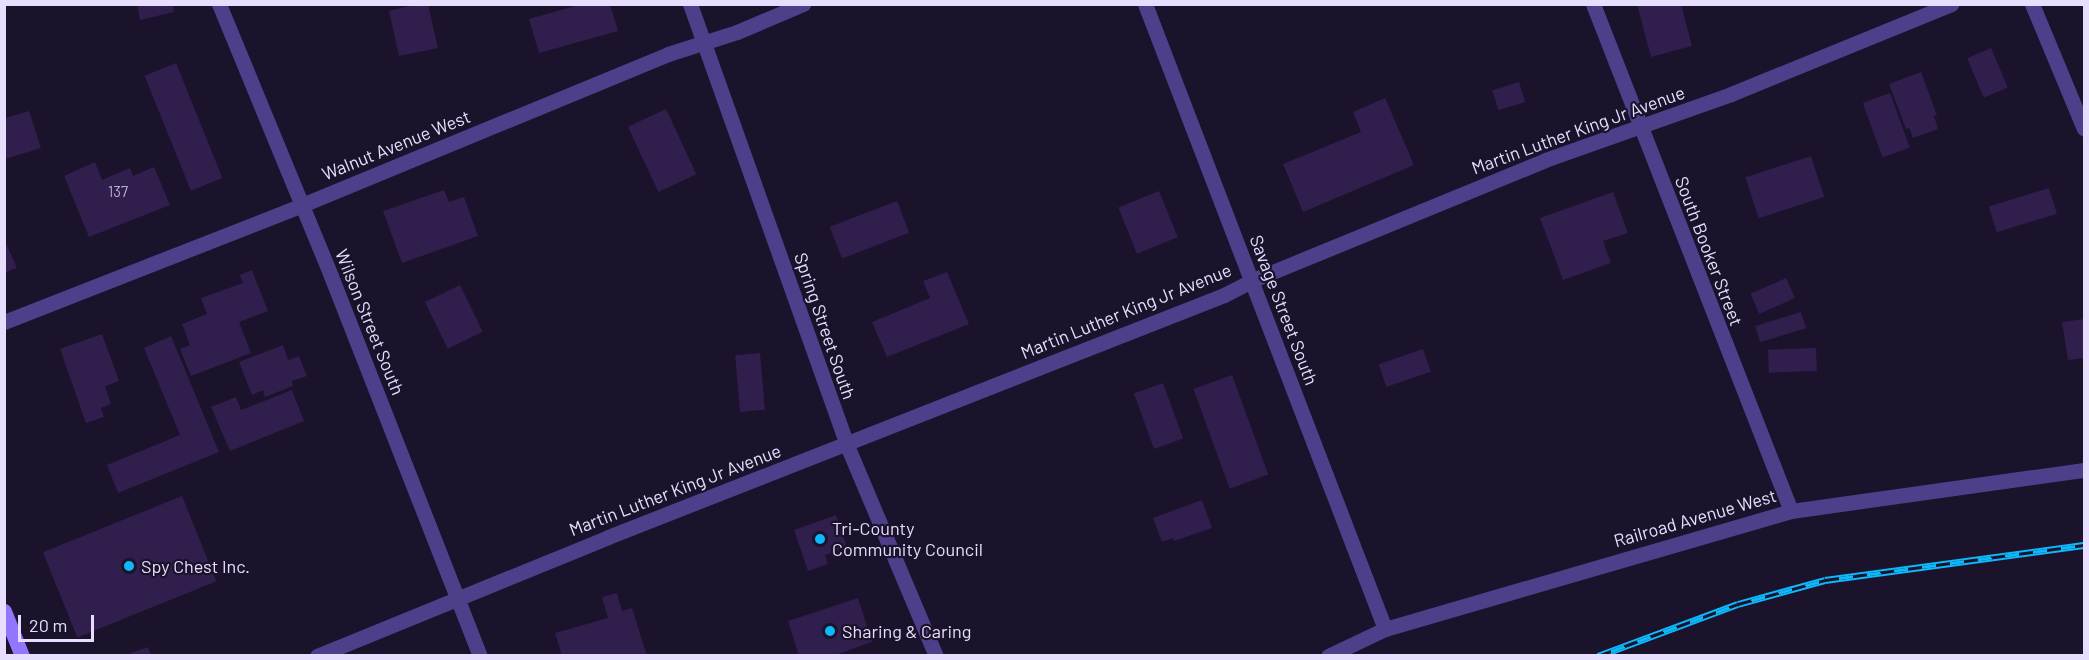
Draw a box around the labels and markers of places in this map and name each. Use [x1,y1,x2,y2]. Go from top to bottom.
place label: Tri-County Community Council [832,518,983,560]
marker: Tri-County Community Council [813,532,827,546]
place label: Spy Chest Inc. [141,555,250,577]
marker: Spy Chest Inc. [122,559,136,573]
place label: Sharing & Caring [842,620,971,642]
marker: Sharing & Caring [823,624,837,638]

